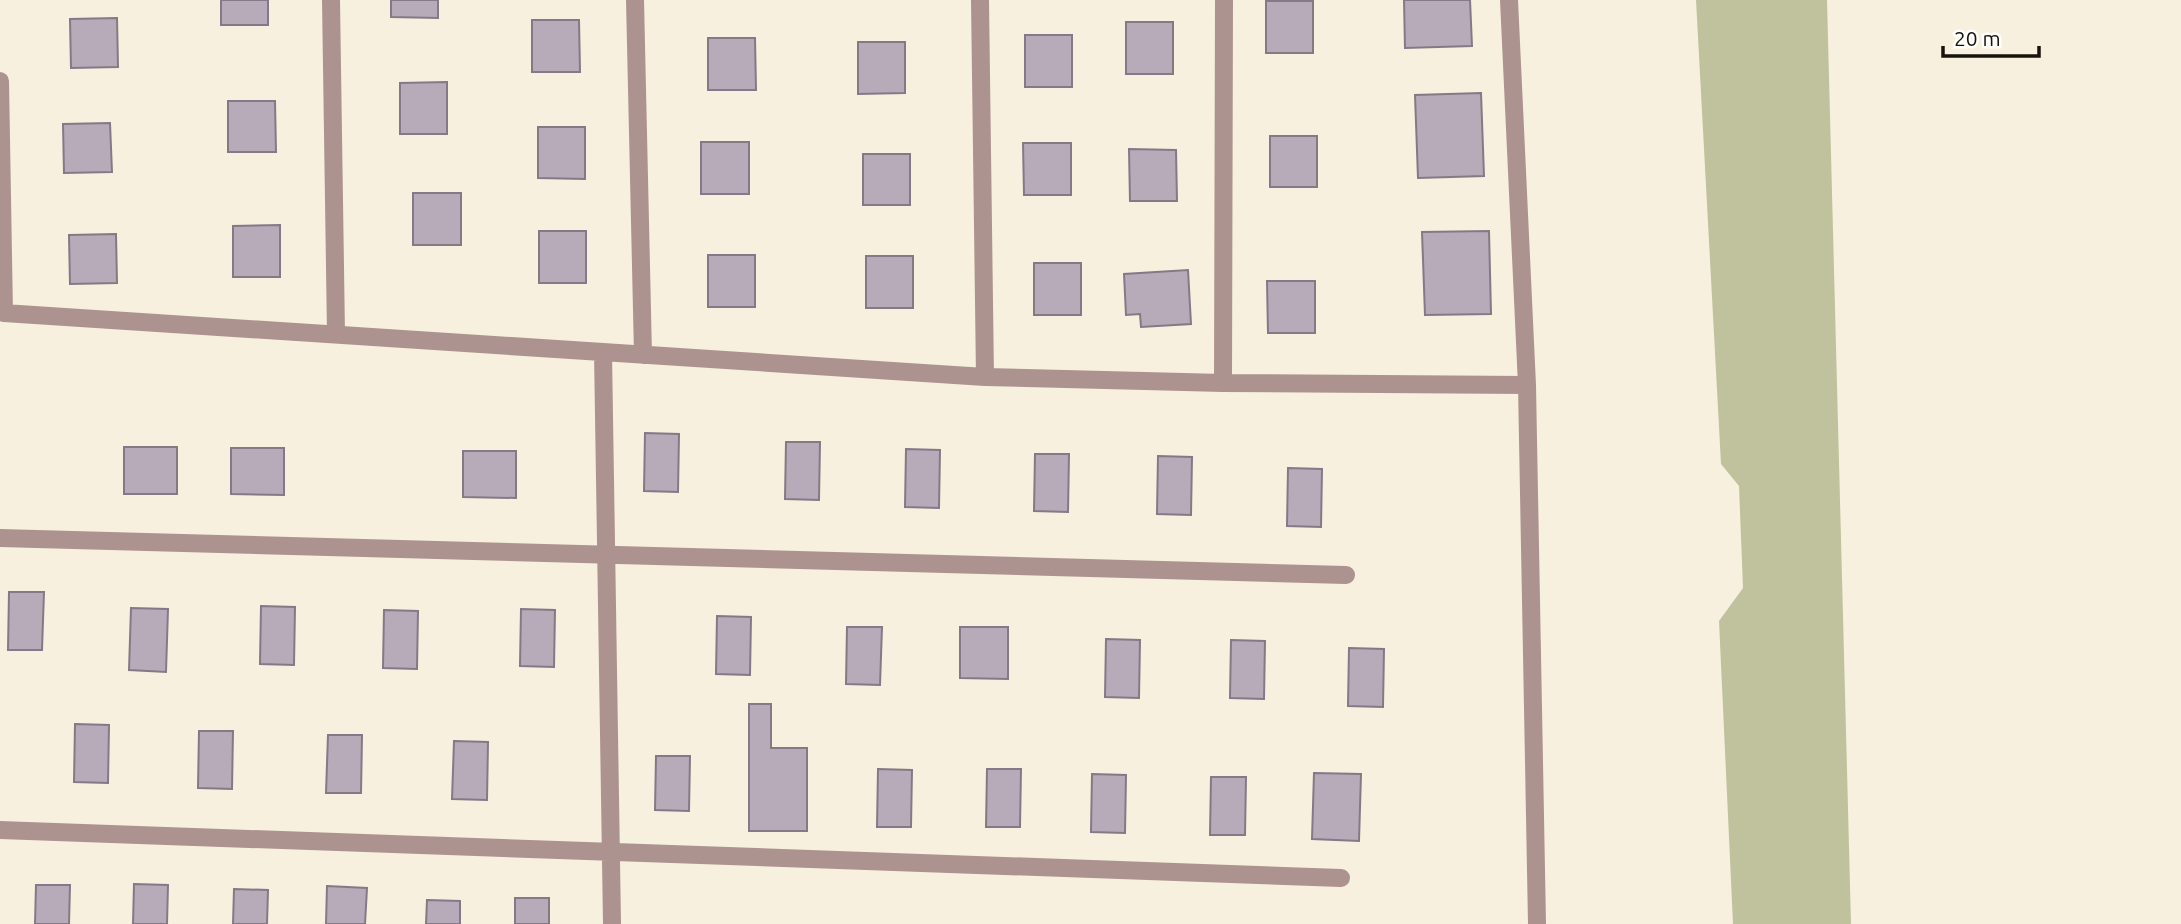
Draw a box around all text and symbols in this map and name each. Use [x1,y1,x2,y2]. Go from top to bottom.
scale bar [1943,14,2039,58]
text: 20 m [1954,26,2001,50]

